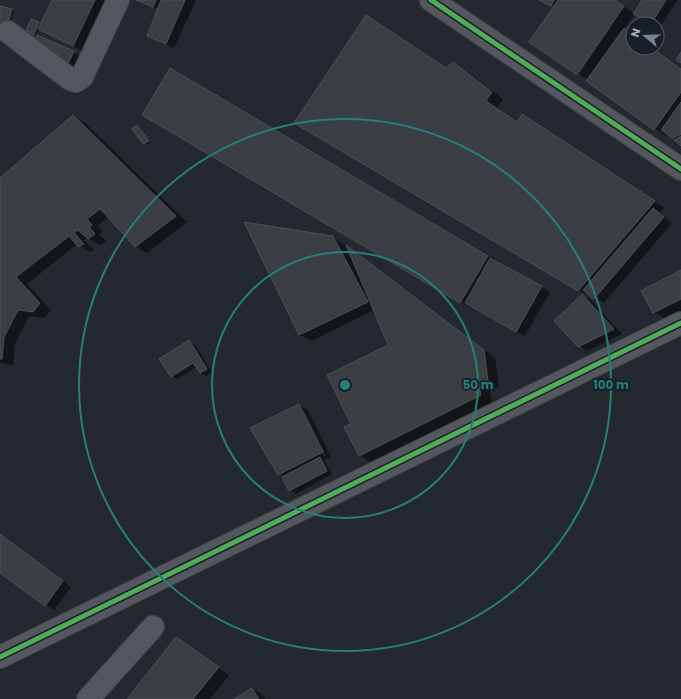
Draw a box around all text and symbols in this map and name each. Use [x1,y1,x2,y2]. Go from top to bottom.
north arrow [625,16,665,56]
text: N [627,26,644,39]
text: 50 m [463,376,494,393]
text: 100 m [593,376,629,393]
centre of rings [338,378,352,392]

